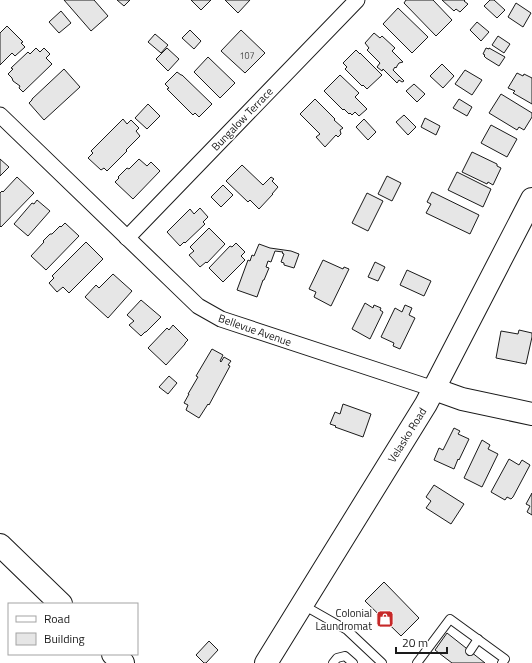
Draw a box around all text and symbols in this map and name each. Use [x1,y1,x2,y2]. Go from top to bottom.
house number: 107 [239,49,255,62]
street label: Bungalow Terrace [208,83,277,154]
street label: Bellevue Avenue [216,310,294,350]
street label: Velasko Road [384,404,430,466]
legend [8,603,138,655]
place label: Colonial Laundromat [316,605,372,634]
text: Road [44,609,70,628]
shop icon: Colonial Laundromat [375,609,395,629]
text: Building [44,629,85,648]
scale bar [396,629,447,655]
text: 20 m [402,633,428,652]

